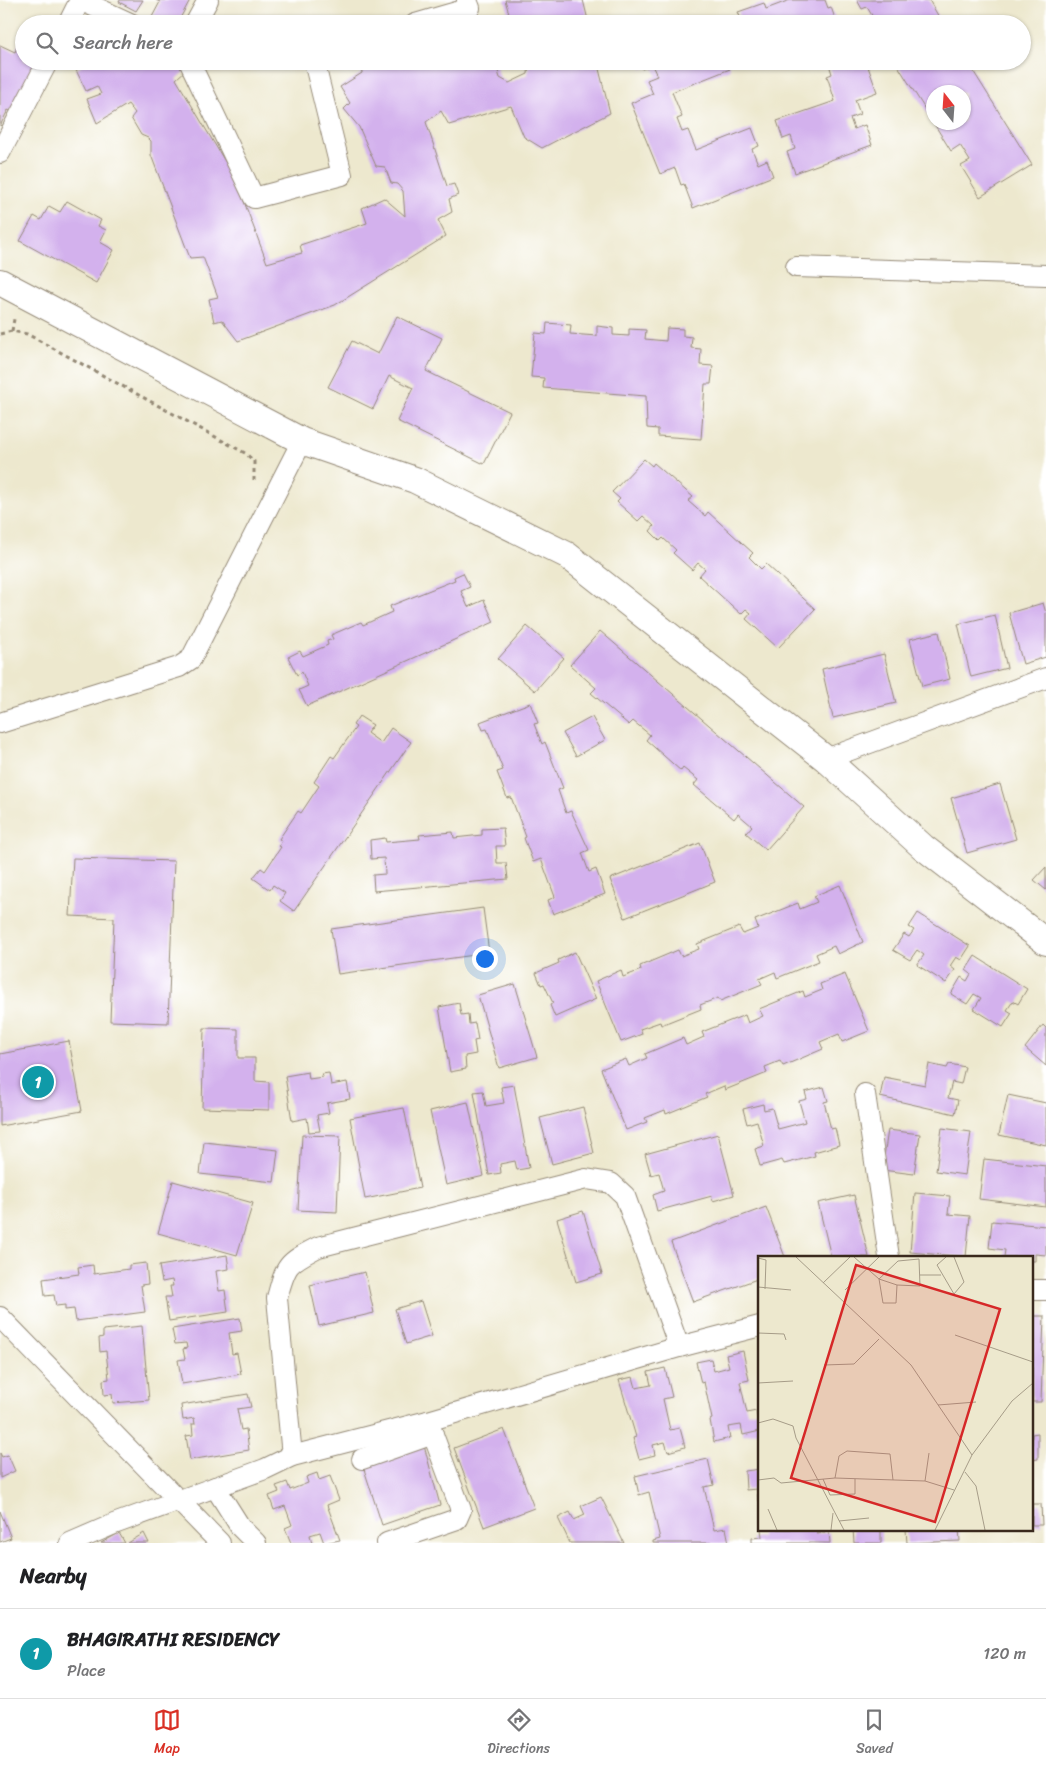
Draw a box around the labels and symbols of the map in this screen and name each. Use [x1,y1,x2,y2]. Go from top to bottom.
north arrow [926,85,971,130]
your location [472,946,498,972]
pin: 1 [22,1063,54,1101]
inset map [758,1256,1034,1530]

